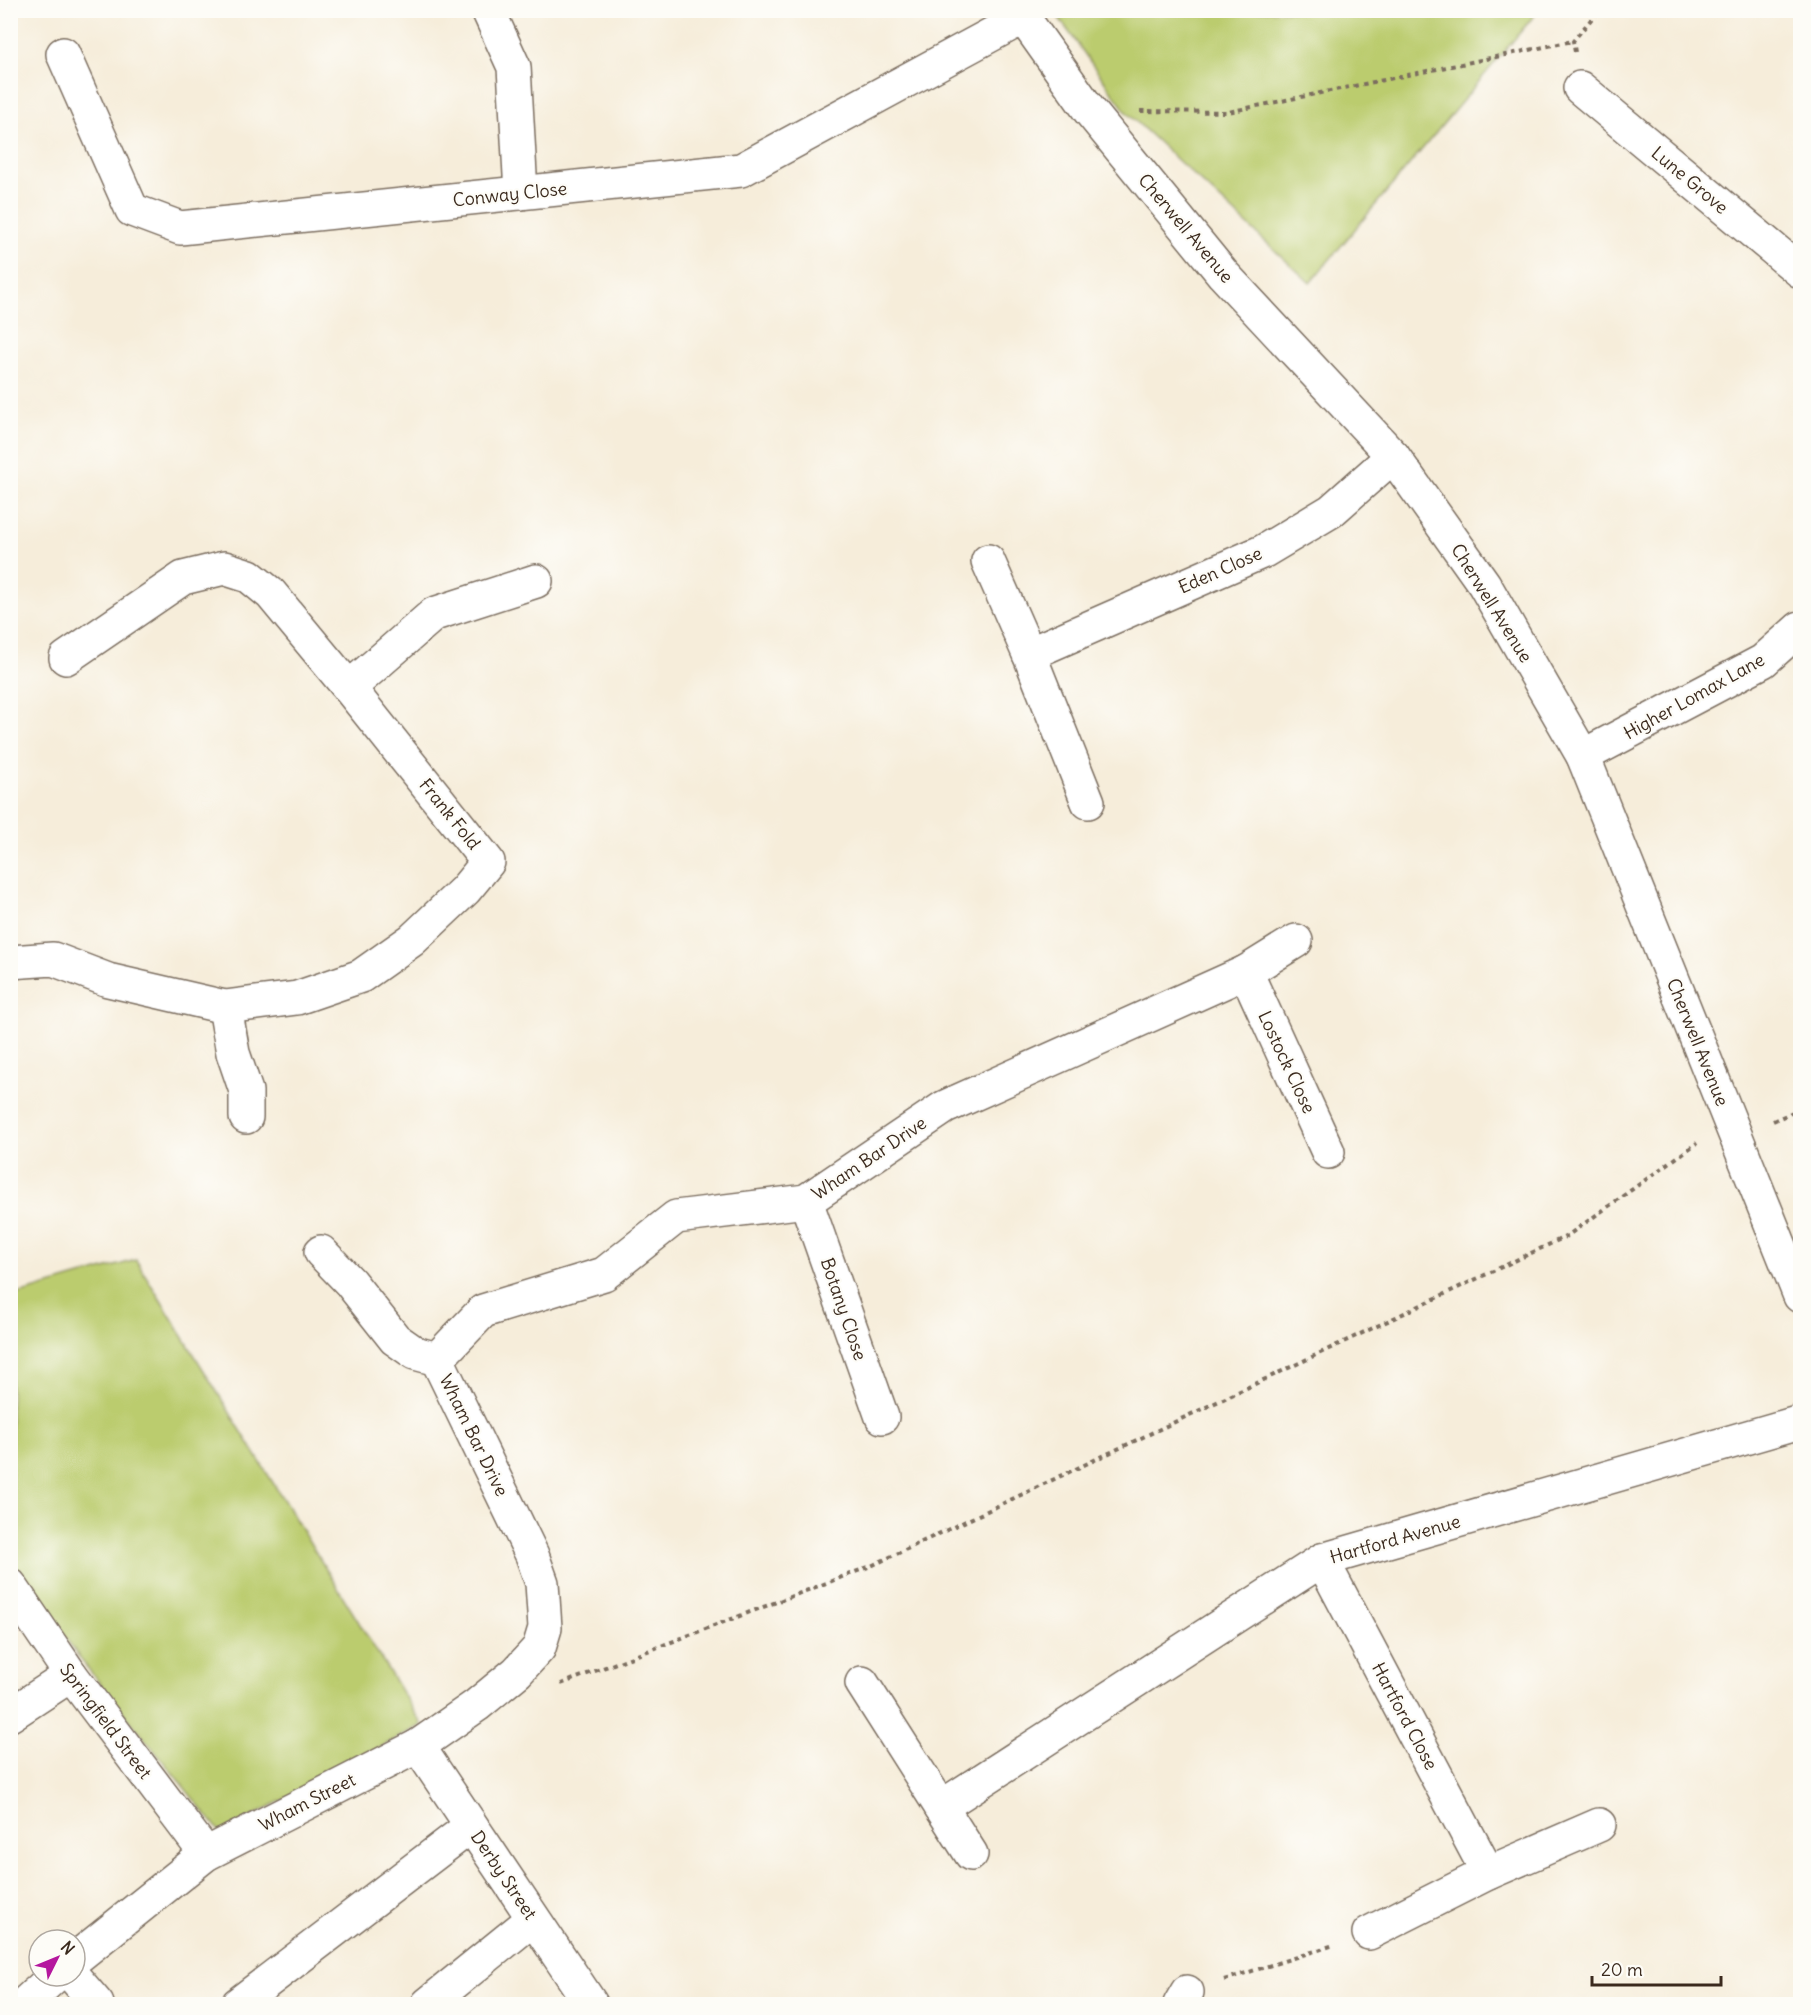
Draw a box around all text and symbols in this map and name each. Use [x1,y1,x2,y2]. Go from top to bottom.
street label: Lune Grove [1647,141,1733,219]
street label: Cherwell Avenue [1134,169,1238,287]
street label: Conway Close [452,177,568,211]
street label: Cherwell Avenue [1446,539,1538,667]
street label: Eden Close [1175,541,1265,599]
street label: Higher Lomax Lane [1619,648,1769,744]
street label: Frank Fold [414,774,486,855]
street label: Cherwell Avenue [1662,975,1734,1109]
street label: Lostock Close [1253,1007,1321,1117]
street label: Wham Bar Drive [807,1111,931,1205]
street label: Botany Close [816,1255,872,1363]
street label: Wham Bar Drive [434,1370,514,1500]
street label: Hartford Avenue [1327,1509,1463,1569]
street label: Hartford Close [1367,1658,1443,1774]
street label: Springfield Street [55,1659,157,1783]
street label: Wham Street [255,1768,359,1836]
street label: Derby Street [466,1826,542,1924]
north arrow [27,1928,87,1988]
text: N [57,1937,79,1959]
scale bar [1592,1949,1721,1987]
text: 20 m [1601,1958,1643,1981]

